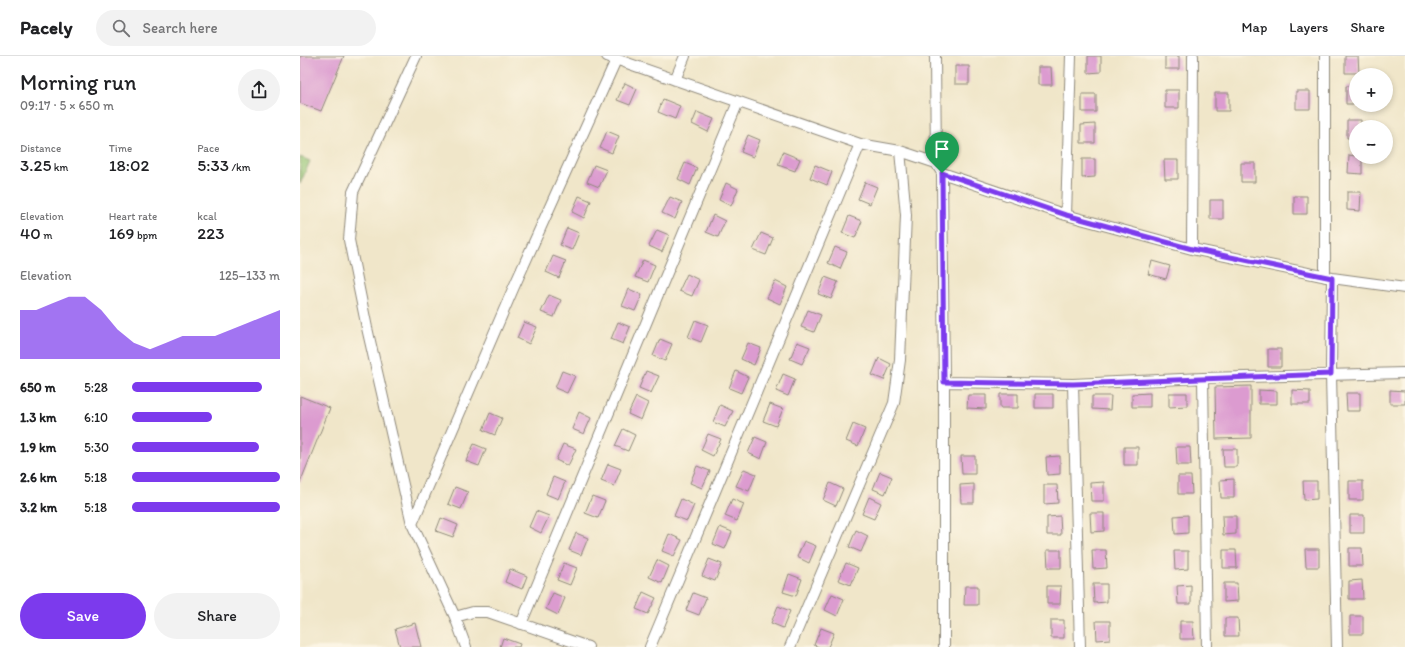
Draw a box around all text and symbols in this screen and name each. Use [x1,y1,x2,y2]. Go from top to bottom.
search box [96,10,376,46]
text: Pacely [20,16,72,39]
icon: search [110,17,132,39]
text: Search here [142,19,218,37]
text: Map [1242,19,1267,36]
text: Layers [1289,19,1328,36]
text: Share [1350,19,1385,36]
map controls [1349,68,1393,164]
button: + [1349,68,1393,112]
text: Morning run [20,69,136,96]
button: share [238,69,280,111]
text: 09:17 · 5 × 650 m [20,98,114,113]
button: − [1349,120,1393,164]
pin [925,132,959,173]
icon: arrive [931,138,953,160]
text: Distance [20,142,61,155]
text: Time [109,142,132,155]
text: Pace [197,142,219,155]
text: 3.25 [20,155,51,175]
text: 18:02 [109,155,149,175]
text: 5:33 [197,155,229,175]
text: km [51,161,68,174]
text: /km [229,161,251,174]
text: Elevation [20,210,64,223]
text: Heart rate [109,210,157,223]
text: kcal [197,210,217,223]
text: 40 [20,223,41,243]
text: 169 [109,223,134,243]
text: 223 [197,223,224,243]
text: m [41,229,52,242]
text: bpm [134,229,157,242]
text: Elevation [20,268,72,283]
text: 125–133 m [219,268,280,283]
text: 650 m [20,380,56,395]
text: 5:28 [84,380,108,395]
text: 1.3 km [20,410,56,425]
text: 6:10 [84,410,108,425]
text: 1.9 km [20,440,56,455]
text: 5:30 [84,440,109,455]
text: 2.6 km [20,470,57,485]
text: 5:18 [84,470,107,485]
text: 3.2 km [20,500,57,515]
text: 5:18 [84,500,107,515]
button: Save [20,593,146,639]
button: Share [154,593,280,639]

